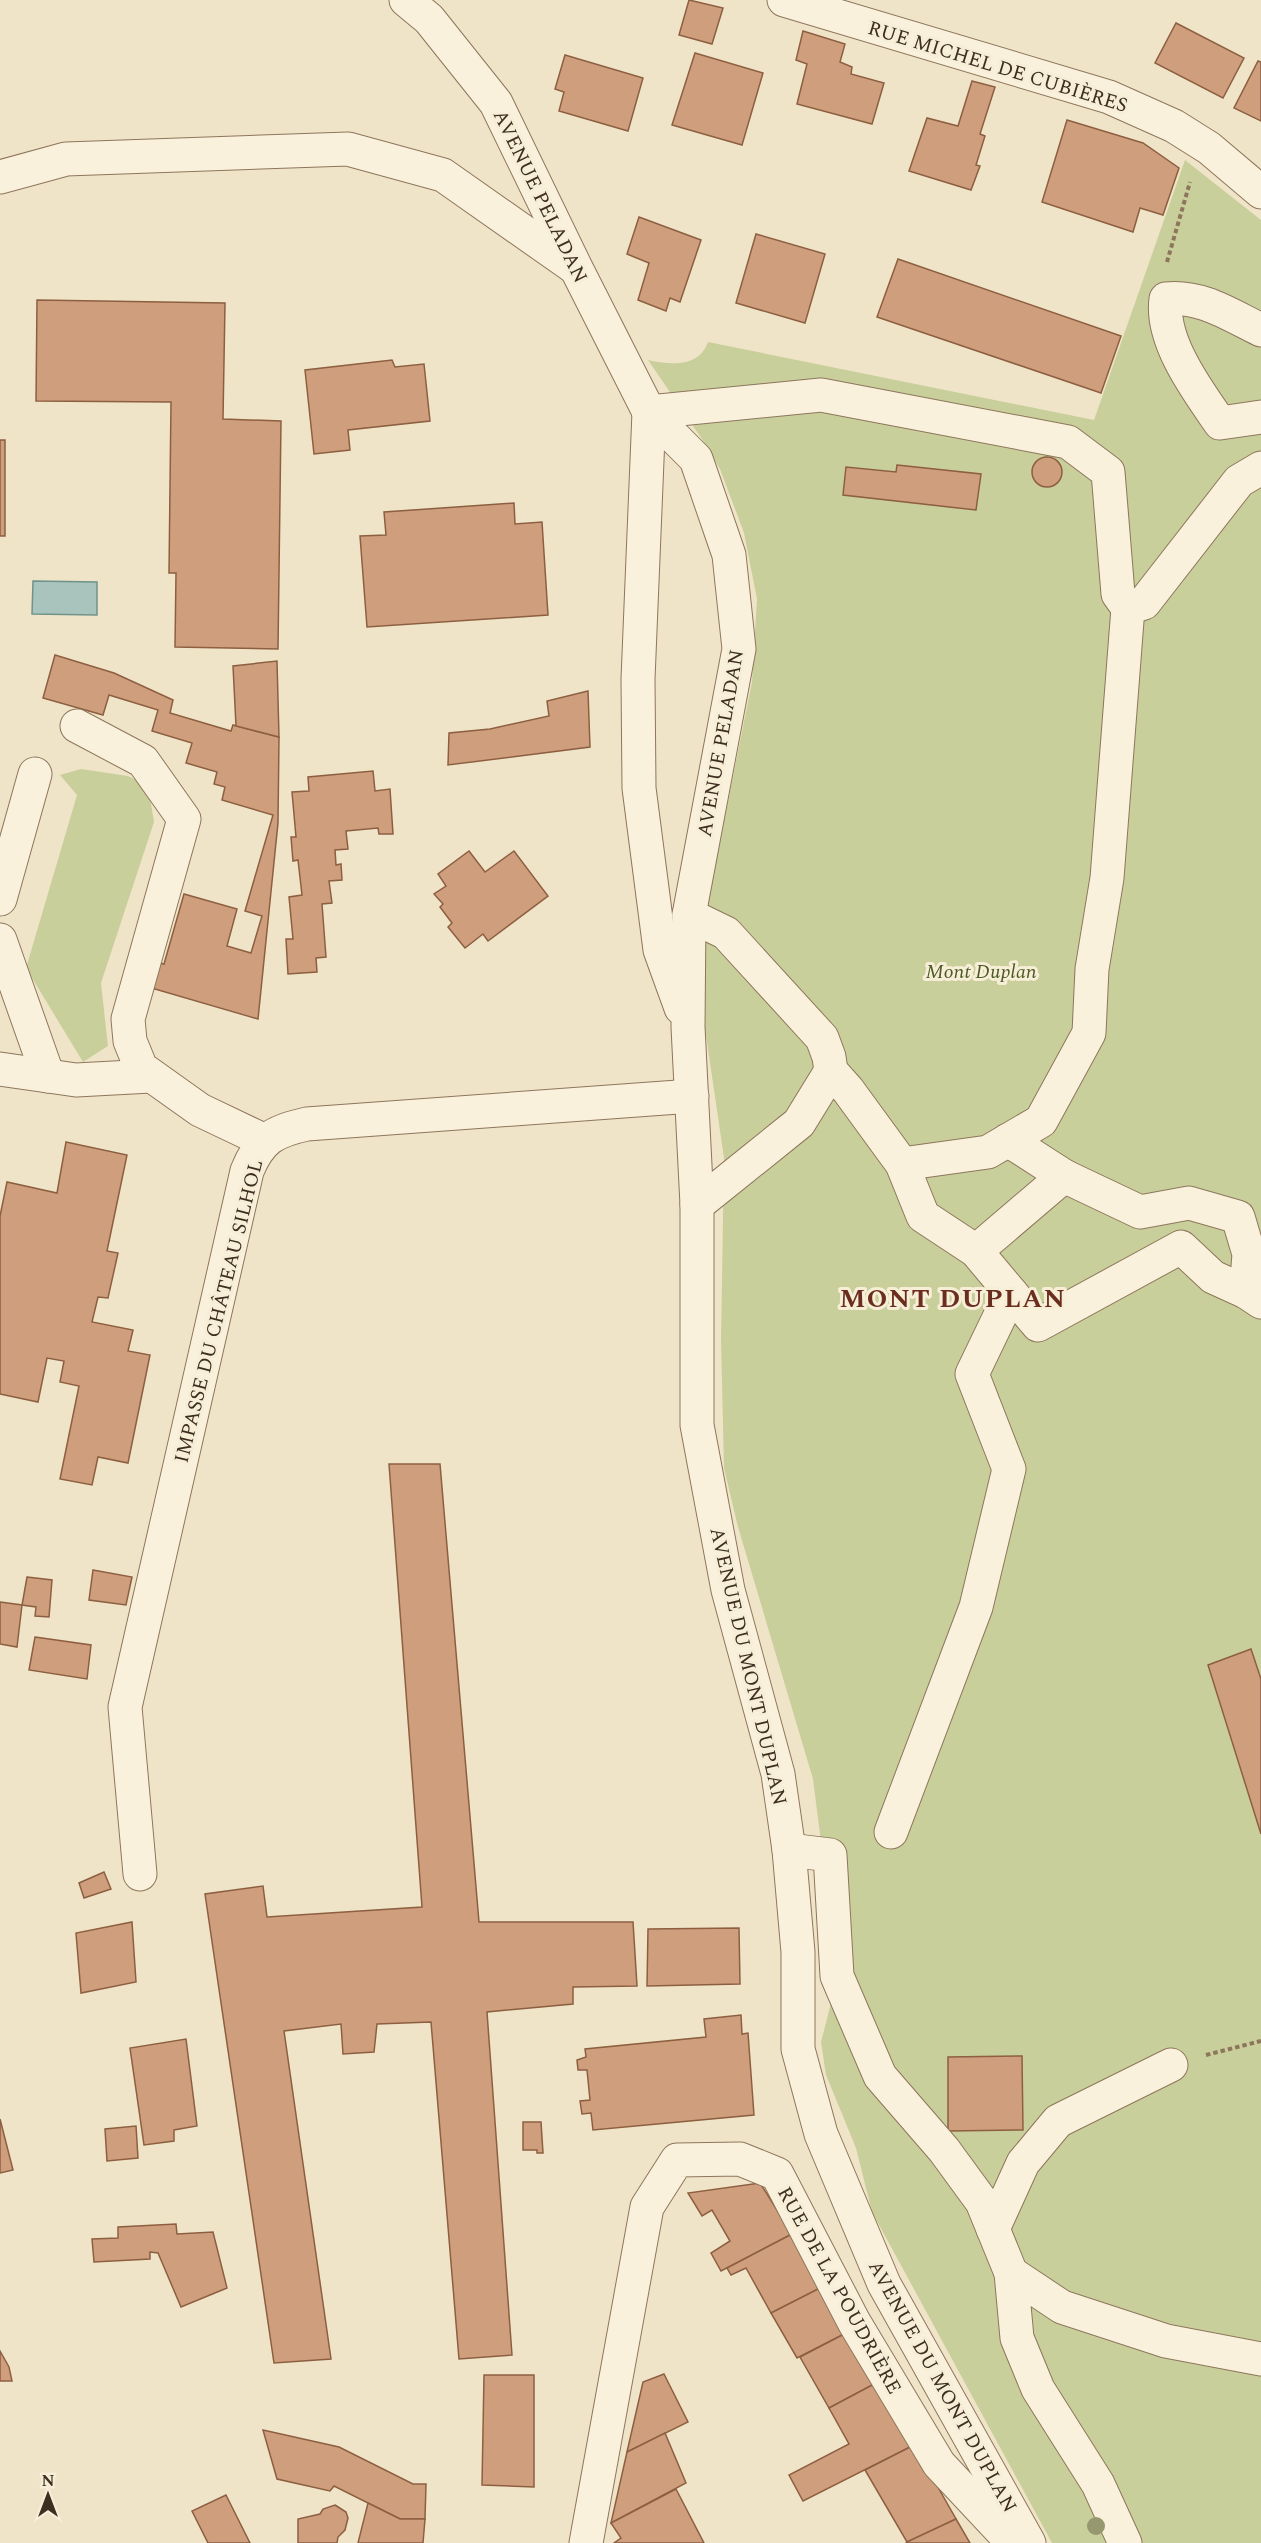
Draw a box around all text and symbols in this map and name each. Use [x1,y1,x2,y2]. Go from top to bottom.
street label: RUE MICHEL DE CUBIÈRES [864,13,1131,121]
street label: AVENUE PELADAN [485,104,595,288]
street label: AVENUE PELADAN [690,647,752,839]
park label: Mont Duplan [926,957,1037,987]
street label: IMPASSE DU CHÂTEAU SILHOL [167,1156,271,1466]
district label: MONT DUPLAN [839,1279,1067,1319]
street label: AVENUE DU MONT DUPLAN [701,1524,795,1808]
street label: RUE DE LA POUDRIÈRE [769,2181,909,2400]
street label: AVENUE DU MONT DUPLAN [860,2255,1024,2518]
north arrow [18,2465,78,2525]
text: N [41,2469,55,2493]

